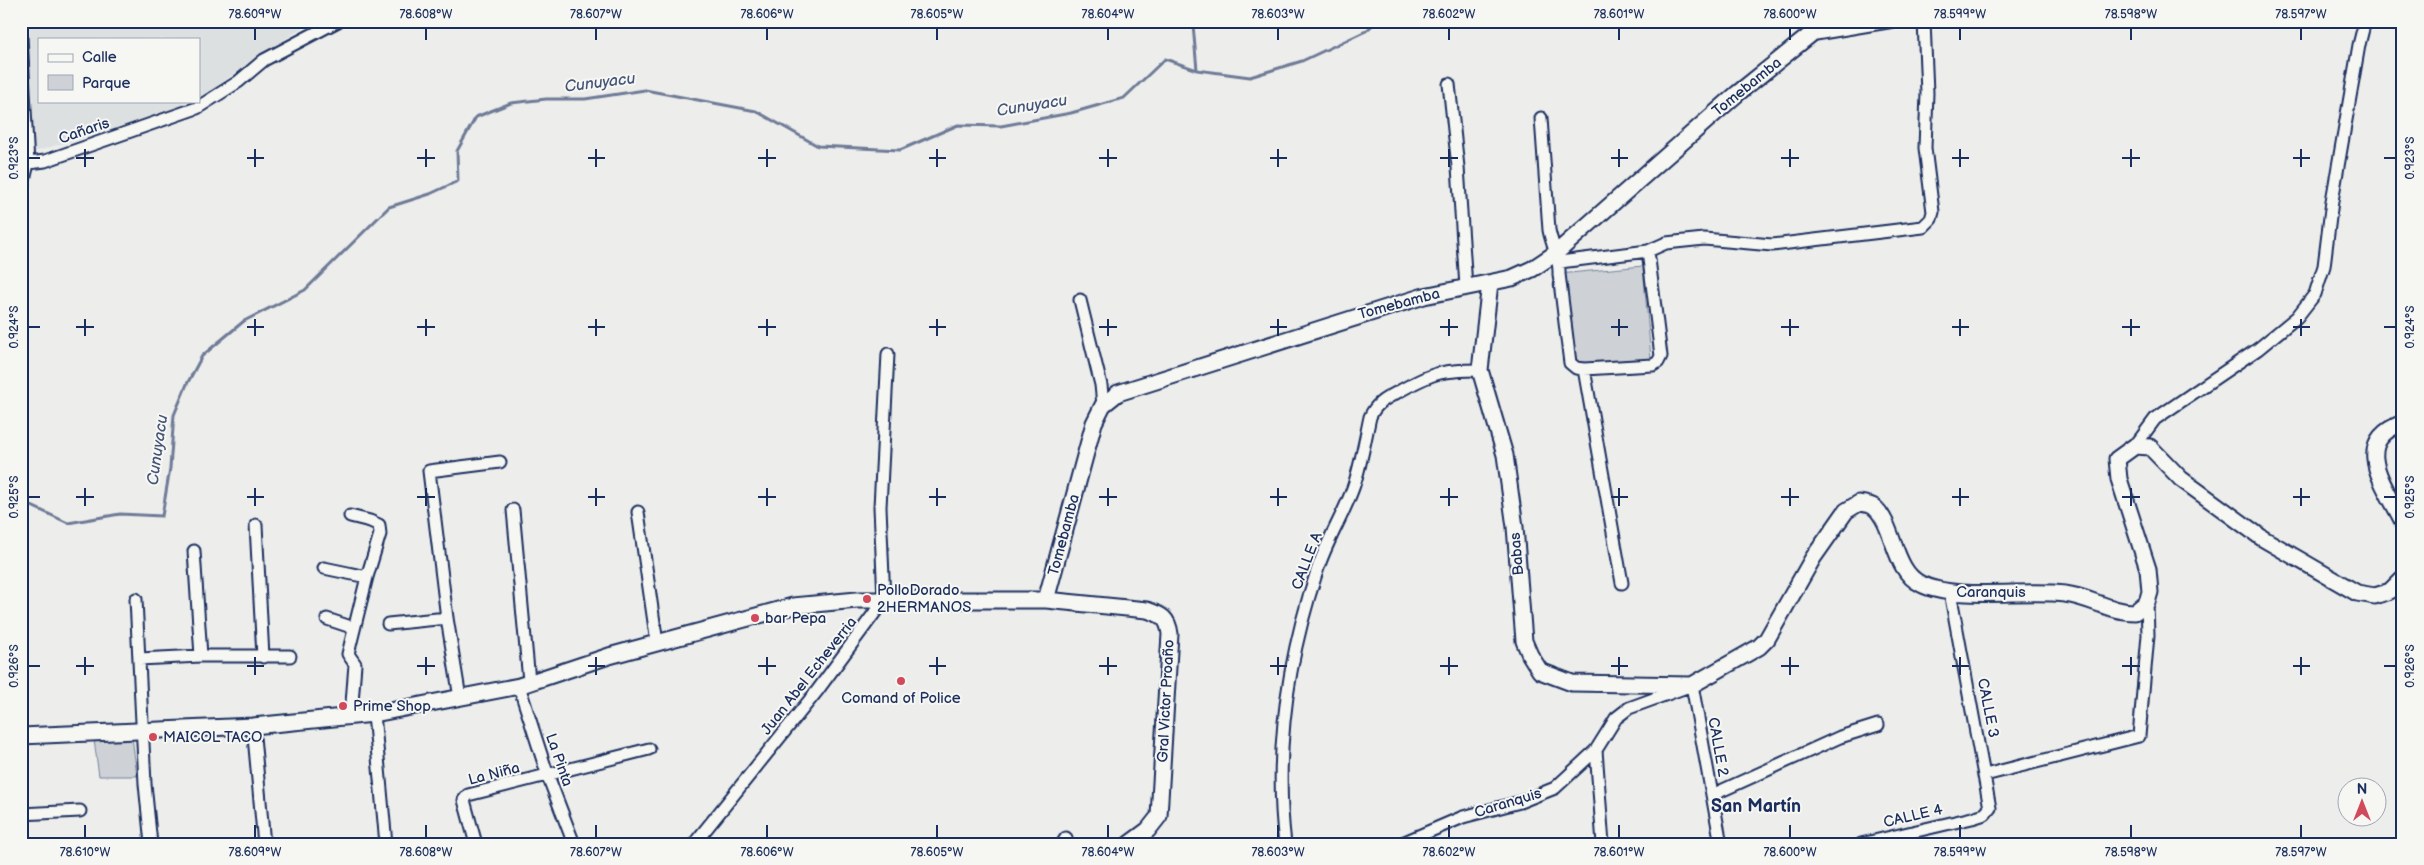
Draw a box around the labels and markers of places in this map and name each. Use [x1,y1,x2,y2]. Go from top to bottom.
place label: PolloDorado 2HERMANOS [877,581,971,617]
marker: PolloDorado 2HERMANOS [861,593,873,605]
place label: bar Pepa [765,609,826,628]
marker: bar Pepa [749,612,761,624]
marker: Comand of Police [895,675,907,687]
place label: Comand of Police [841,689,961,708]
place label: Prime Shop [353,697,431,716]
marker: Prime Shop [337,700,349,712]
place label: MAICOL TACO [163,728,262,747]
marker: MAICOL TACO [147,731,159,743]

